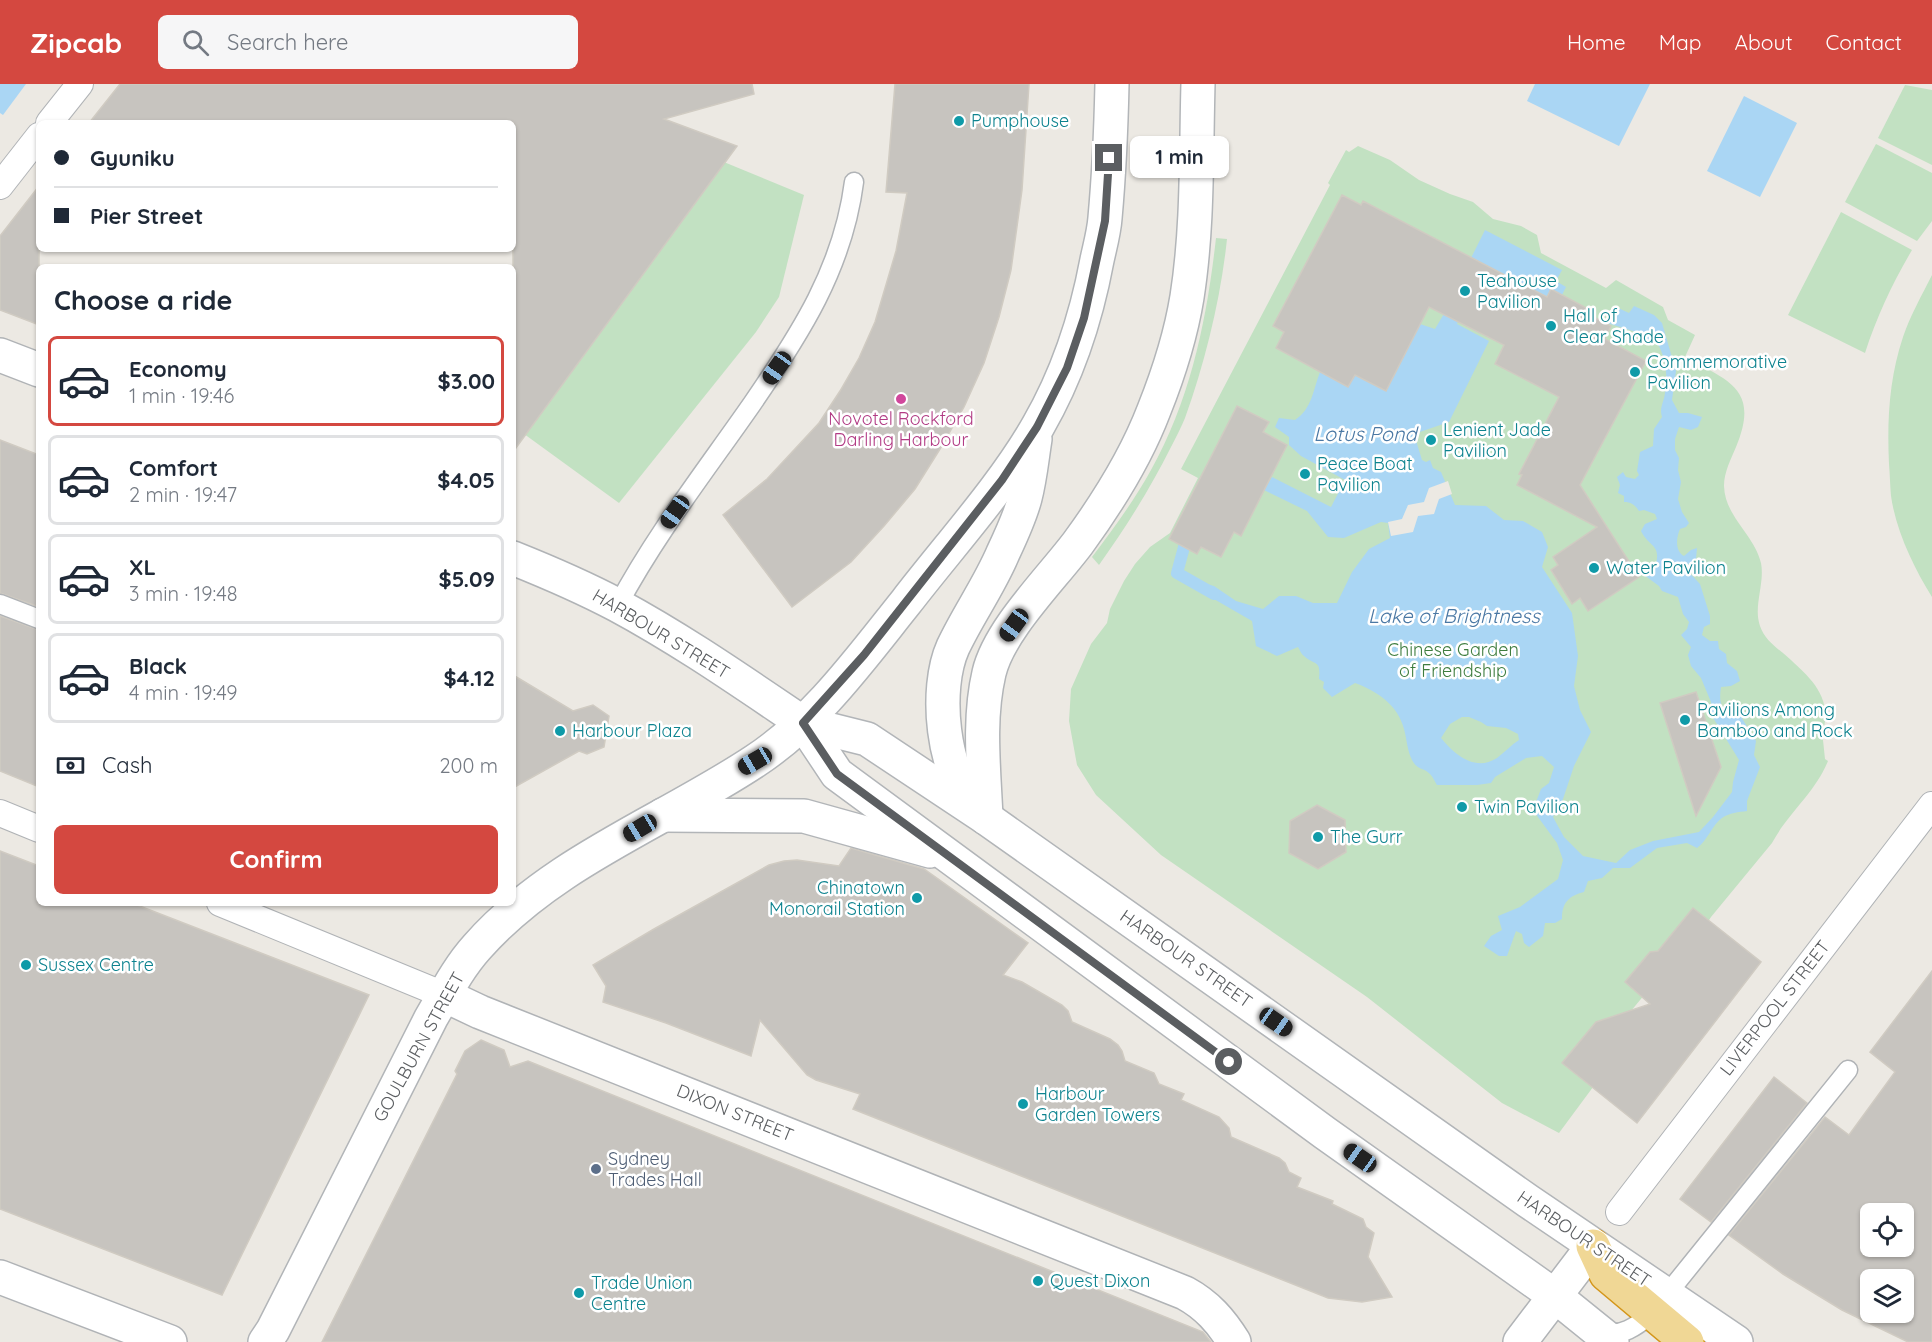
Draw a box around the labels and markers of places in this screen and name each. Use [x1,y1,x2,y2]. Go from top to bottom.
place label: Pumphouse [971,109,1069,132]
marker: Pumphouse [952,114,966,128]
place label: Teahouse Pavilion [1477,269,1557,313]
marker: Teahouse Pavilion [1458,284,1472,298]
place label: Hall of Clear Shade [1563,304,1664,348]
marker: Hall of Clear Shade [1544,319,1558,333]
place label: Commemorative Pavilion [1647,350,1787,394]
marker: Commemorative Pavilion [1628,365,1642,379]
marker: Novotel Rockford Darling Harbour [894,392,908,406]
place label: Novotel Rockford Darling Harbour [828,407,974,451]
place label: Lenient Jade Pavilion [1443,418,1551,462]
marker: Lenient Jade Pavilion [1424,433,1438,447]
place label: Peace Boat Pavilion [1317,452,1413,496]
marker: Peace Boat Pavilion [1298,467,1312,481]
place label: Water Pavilion [1606,556,1726,579]
marker: Water Pavilion [1587,561,1601,575]
place label: Pavilions Among Bamboo and Rock [1697,698,1853,742]
marker: Pavilions Among Bamboo and Rock [1678,713,1692,727]
place label: Harbour Plaza [572,719,692,742]
marker: Harbour Plaza [553,724,567,738]
place label: Twin Pavilion [1474,795,1579,818]
marker: Twin Pavilion [1455,800,1469,814]
place label: The Gurr [1330,825,1403,848]
marker: The Gurr [1311,830,1325,844]
place label: Chinatown Monorail Station [769,876,905,920]
marker: Chinatown Monorail Station [910,891,924,905]
place label: Sussex Centre [38,953,154,976]
marker: Sussex Centre [19,958,33,972]
place label: Harbour Garden Towers [1035,1082,1160,1126]
marker: Harbour Garden Towers [1016,1097,1030,1111]
place label: Sydney Trades Hall [608,1147,702,1191]
marker: Sydney Trades Hall [589,1162,603,1176]
place label: Quest Dixon [1050,1269,1150,1292]
place label: Trade Union Centre [591,1271,693,1315]
marker: Quest Dixon [1031,1274,1045,1288]
marker: Trade Union Centre [572,1286,586,1300]

